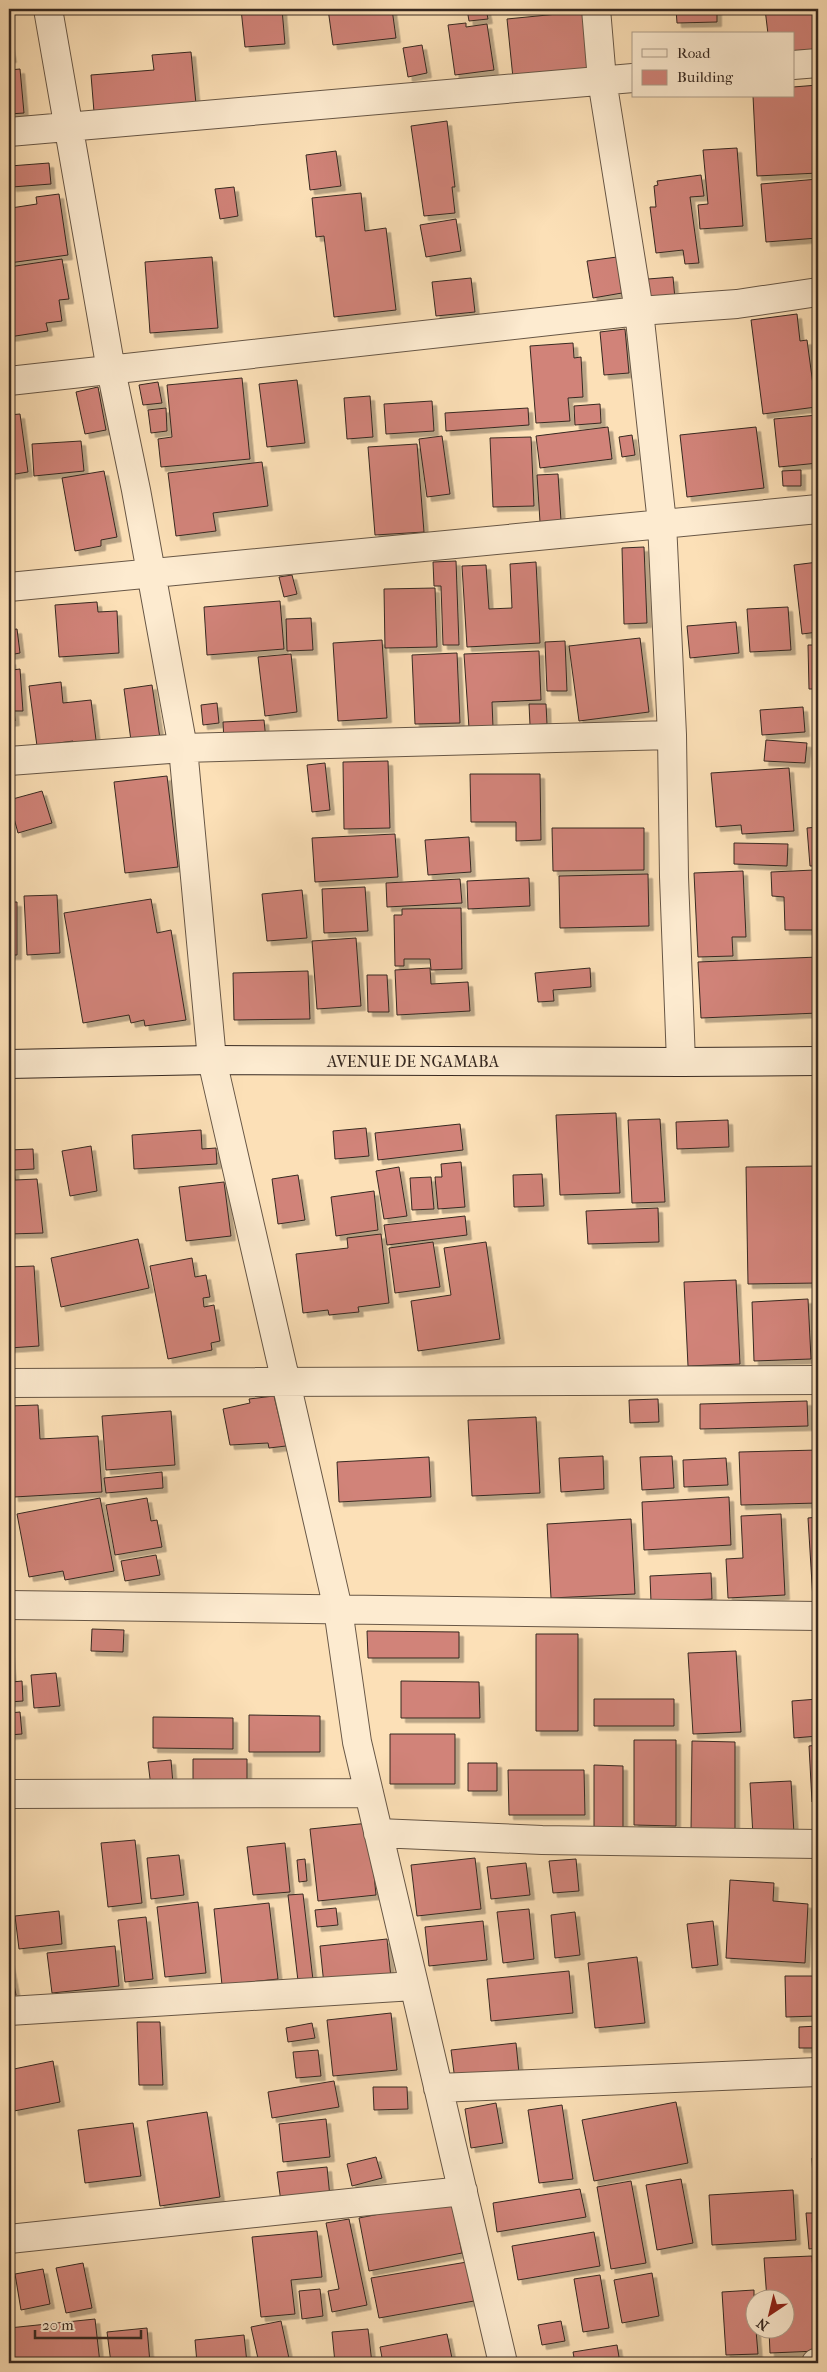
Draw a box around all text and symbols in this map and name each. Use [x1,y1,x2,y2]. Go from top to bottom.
legend [632,32,794,98]
text: Road [677,44,711,62]
text: Building [677,68,734,86]
street label: AVENUE DE NGAMABA [326,1052,500,1071]
north arrow [744,2290,794,2340]
scale bar [35,2307,141,2339]
text: N [753,2314,772,2334]
text: 20 m [42,2316,74,2334]

